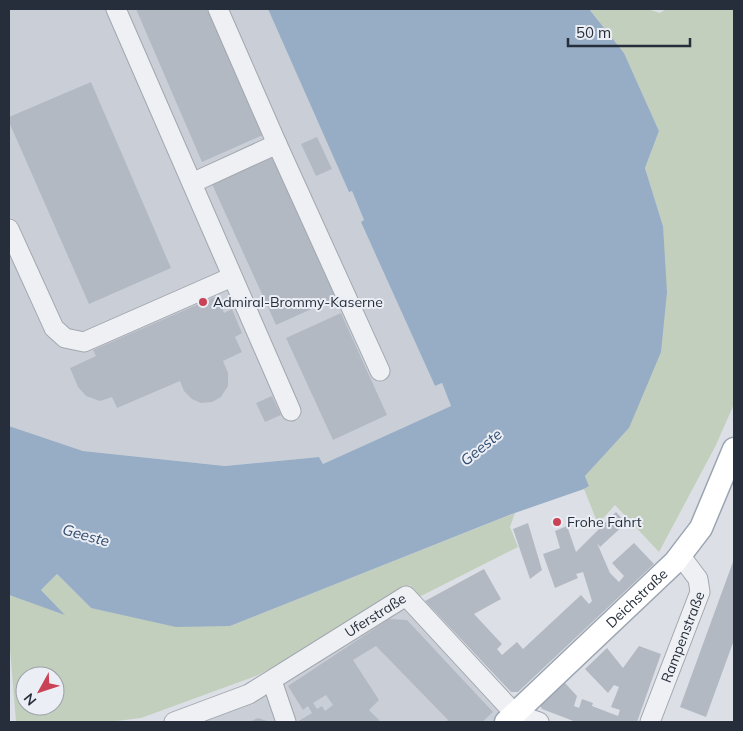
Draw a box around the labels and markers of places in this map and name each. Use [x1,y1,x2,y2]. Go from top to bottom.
place label: Admiral-Brommy-Kaserne [213,293,383,311]
marker: Admiral-Brommy-Kaserne [197,296,209,308]
place label: Frohe Fahrt [567,513,642,531]
marker: Frohe Fahrt [551,516,563,528]

